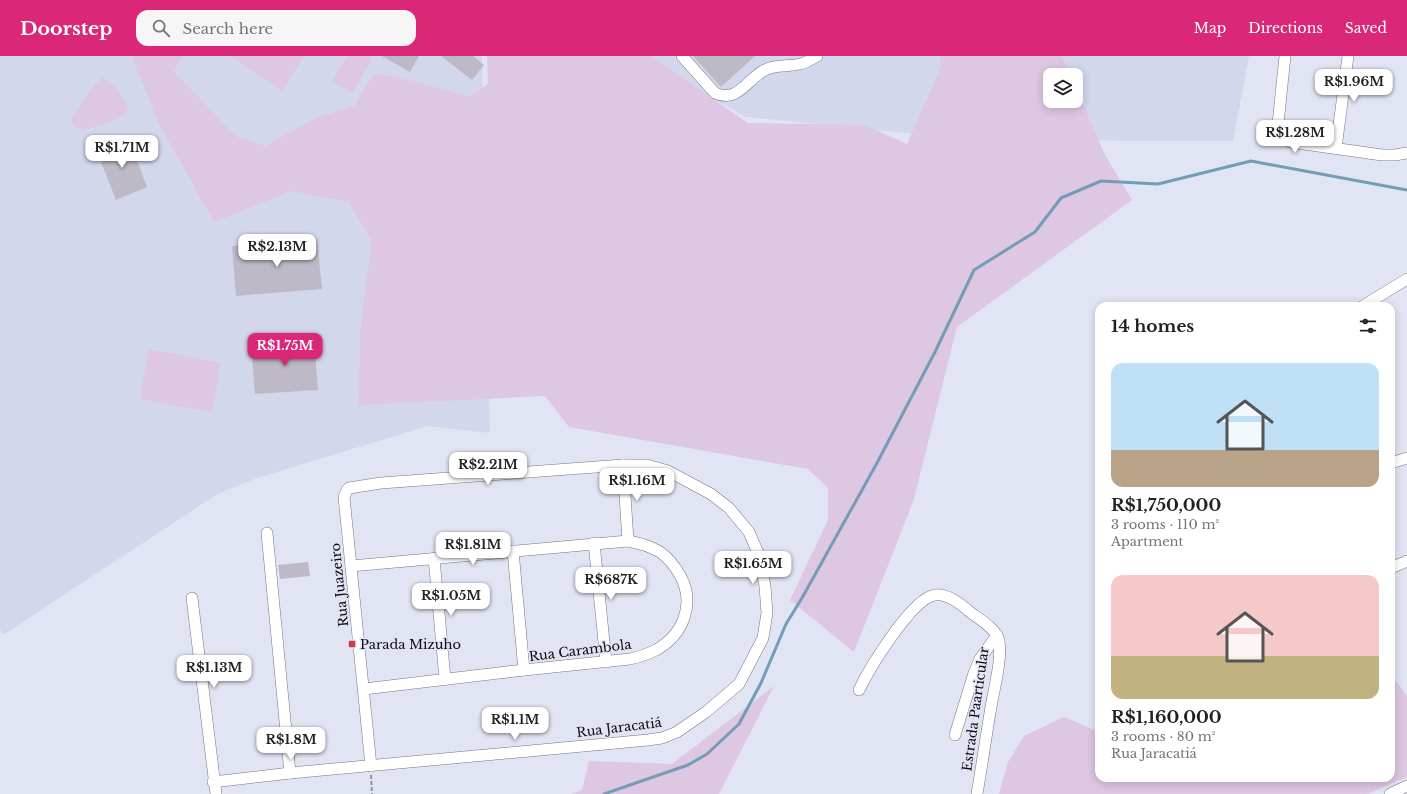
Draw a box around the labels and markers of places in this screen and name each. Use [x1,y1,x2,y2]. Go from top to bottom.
pin: R$1.96M [1317,69,1391,103]
pin: R$1.28M [1258,120,1332,154]
pin: R$1.71M [85,135,159,169]
pin: R$2.13M [240,234,314,268]
pin: R$1.75M [248,333,322,367]
pin: R$2.21M [451,452,525,486]
pin: R$1.16M [600,468,674,502]
pin: R$1.81M [436,532,510,566]
pin: R$1.65M [716,551,790,585]
pin: R$687K [578,567,644,601]
pin: R$1.05M [414,583,488,617]
place label: Parada Mizuho [360,636,461,653]
marker: Parada Mizuho [347,639,357,649]
pin: R$1.13M [177,655,251,689]
pin: R$1.1M [482,707,548,741]
pin: R$1.8M [258,727,324,761]

